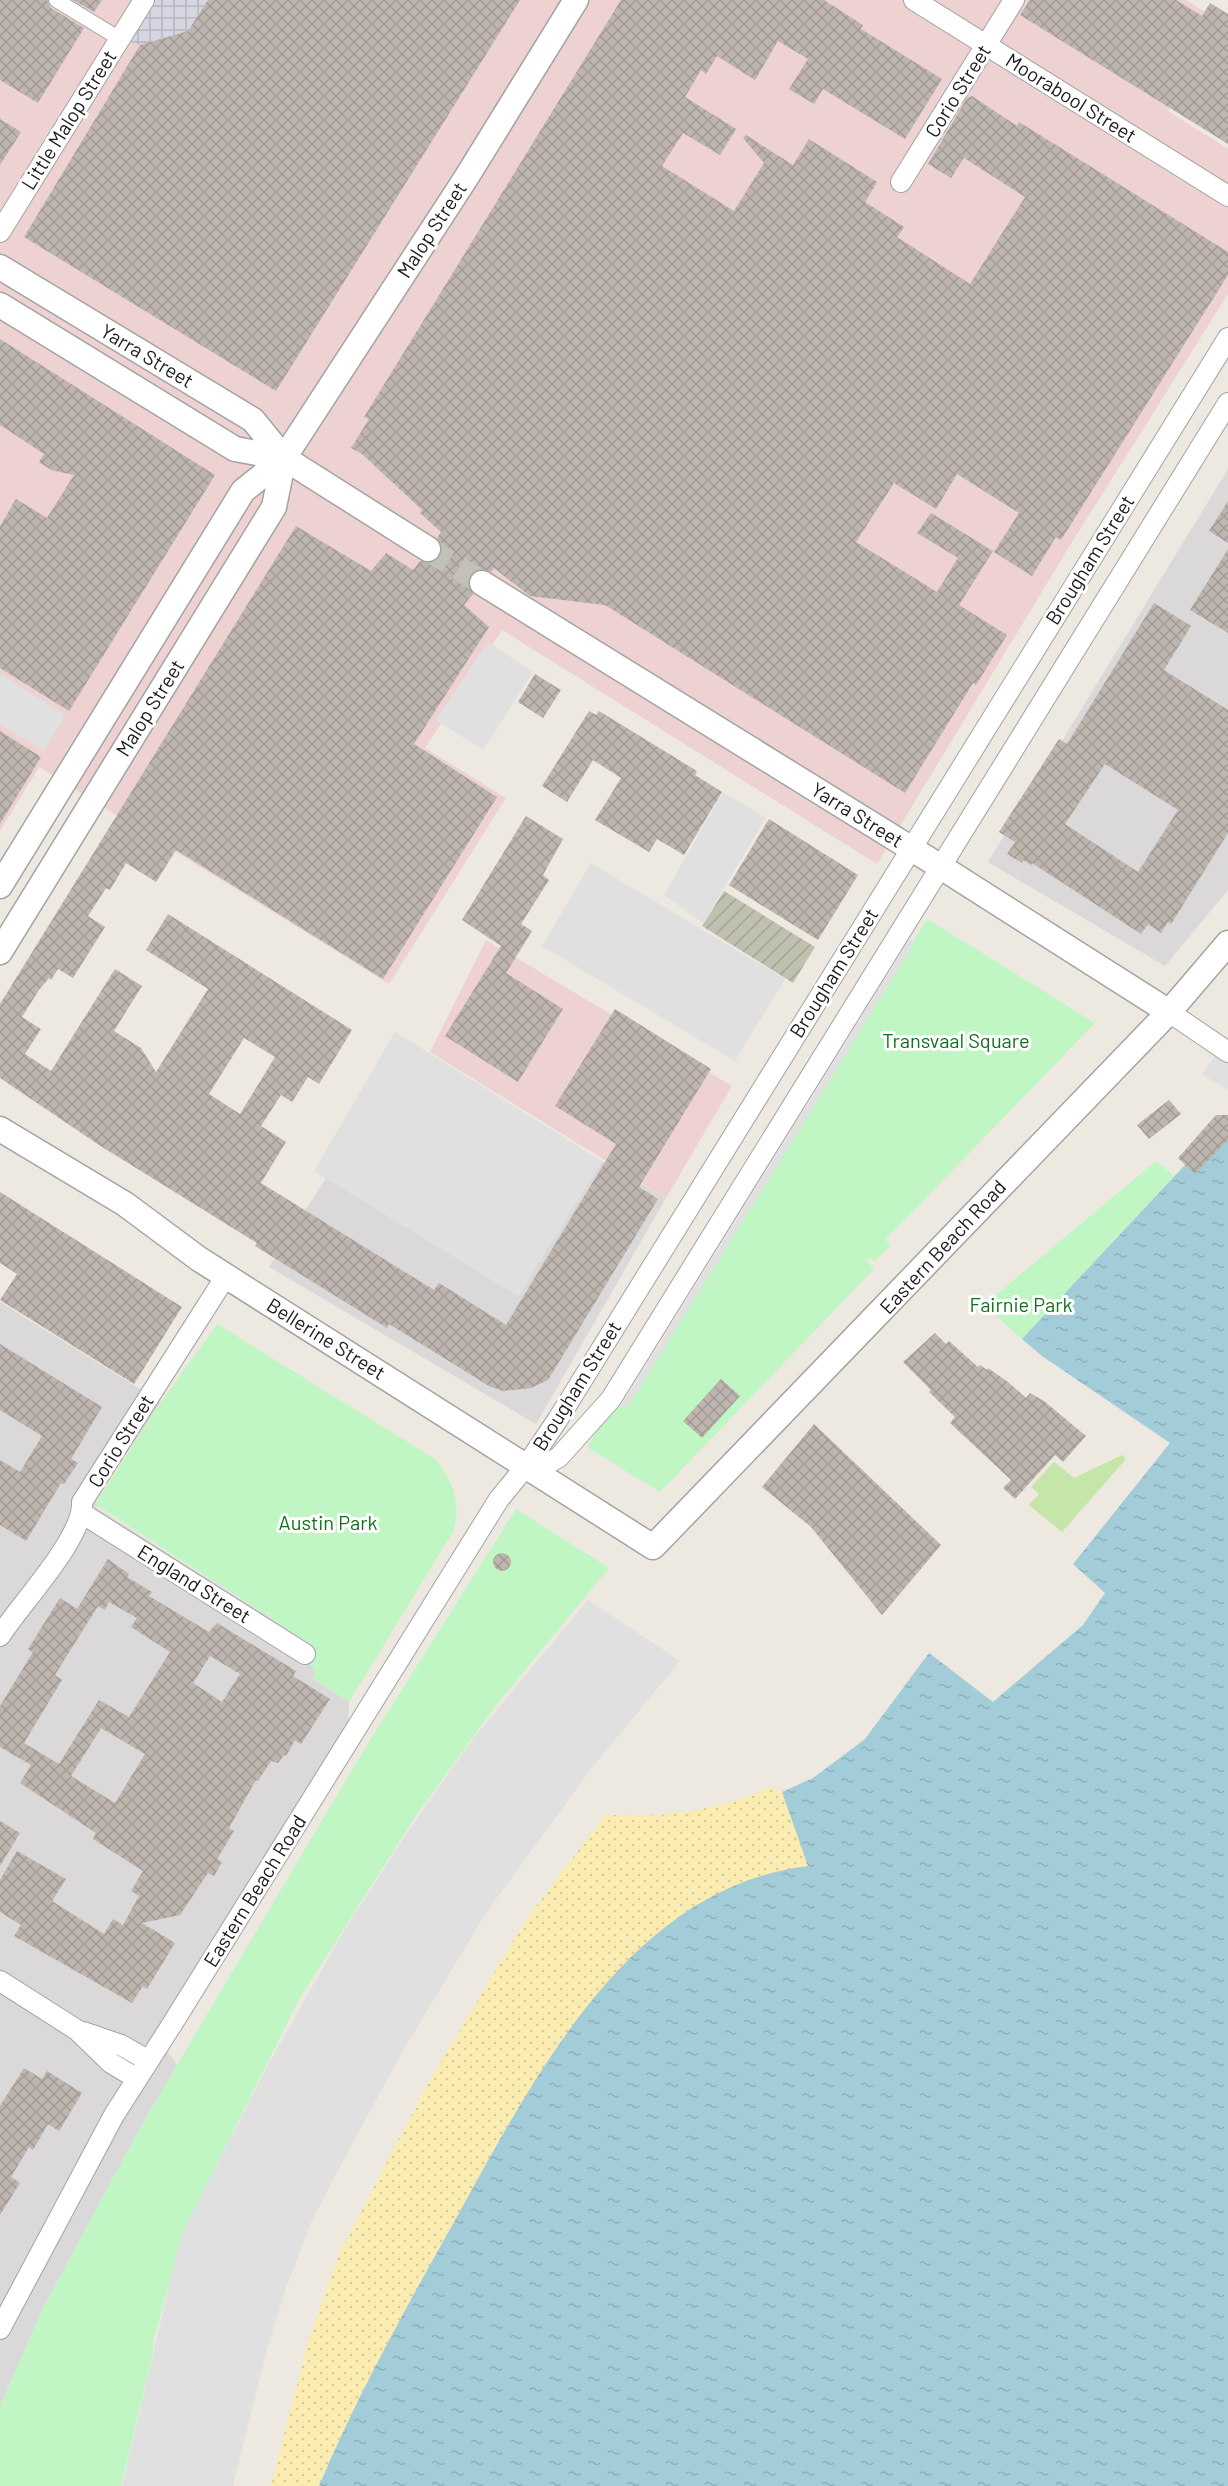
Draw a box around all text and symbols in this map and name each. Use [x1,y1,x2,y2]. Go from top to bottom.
street label: Corio Street [919,40,995,141]
street label: Little Malop Street [16,45,121,194]
street label: Moorabool Street [1002,47,1141,147]
street label: Malop Street [391,177,471,282]
street label: Yarra Street [97,318,198,392]
street label: Brougham Street [1040,490,1139,629]
street label: Malop Street [110,655,188,760]
street label: Yarra Street [807,776,908,852]
street label: Brougham Street [784,903,883,1042]
park label: Transvaal Square [882,1028,1030,1052]
street label: Eastern Beach Road [874,1174,1010,1318]
street label: Bellerine Street [263,1292,390,1384]
park label: Fairnie Park [969,1292,1073,1316]
street label: Brougham Street [527,1316,626,1455]
street label: Corio Street [82,1390,158,1491]
park label: Austin Park [279,1510,377,1534]
street label: England Street [134,1539,255,1627]
street label: Eastern Beach Road [198,1810,311,1971]

